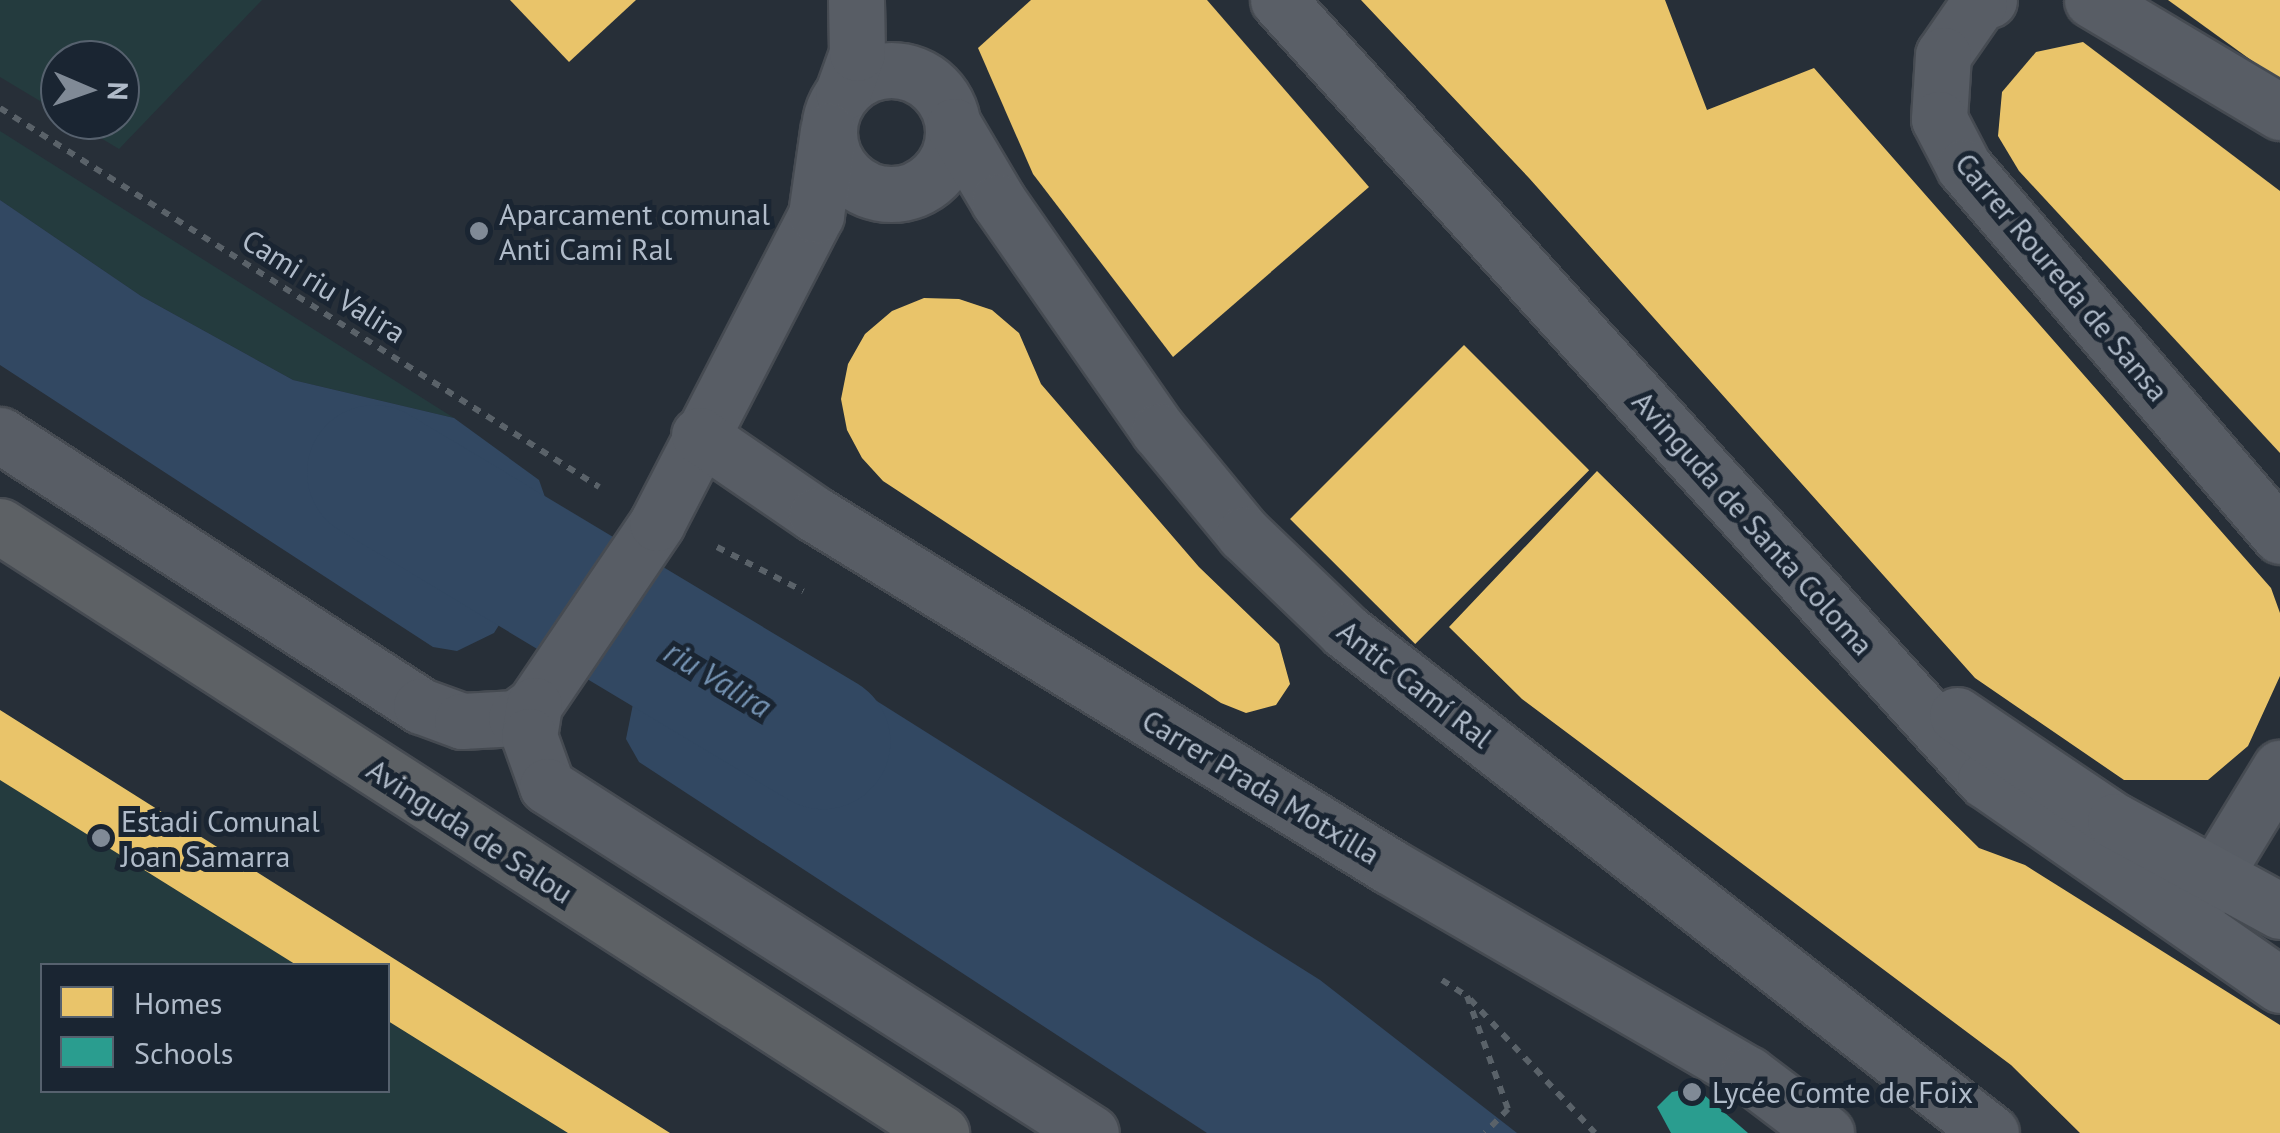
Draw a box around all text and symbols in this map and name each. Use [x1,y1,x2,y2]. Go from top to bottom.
north arrow [40,40,140,140]
text: N [100,81,137,101]
street label: Carrer Roureda de Sansa [1948,146,2176,408]
place label: Aparcament comunal Anti Cami Ral [499,196,770,266]
marker: Aparcament comunal Anti Cami Ral [468,220,490,242]
street label: Cami riu Valira [235,221,413,351]
street label: Avinguda de Santa Coloma [1625,384,1881,662]
street label: Antic Camí Ral [1330,612,1500,756]
water label: riu Valira [657,632,779,726]
street label: Carrer Prada Motxilla [1136,702,1386,872]
street label: Avinguda de Salou [360,751,580,911]
place label: Estadi Comunal Joan Samarra [121,803,320,874]
marker: Estadi Comunal Joan Samarra [90,827,112,849]
legend [40,963,390,1093]
text: Homes [134,983,222,1022]
text: Schools [134,1033,233,1072]
place label: Lycée Comte de Foix [1712,1074,1973,1110]
marker: Lycée Comte de Foix [1681,1081,1703,1103]

